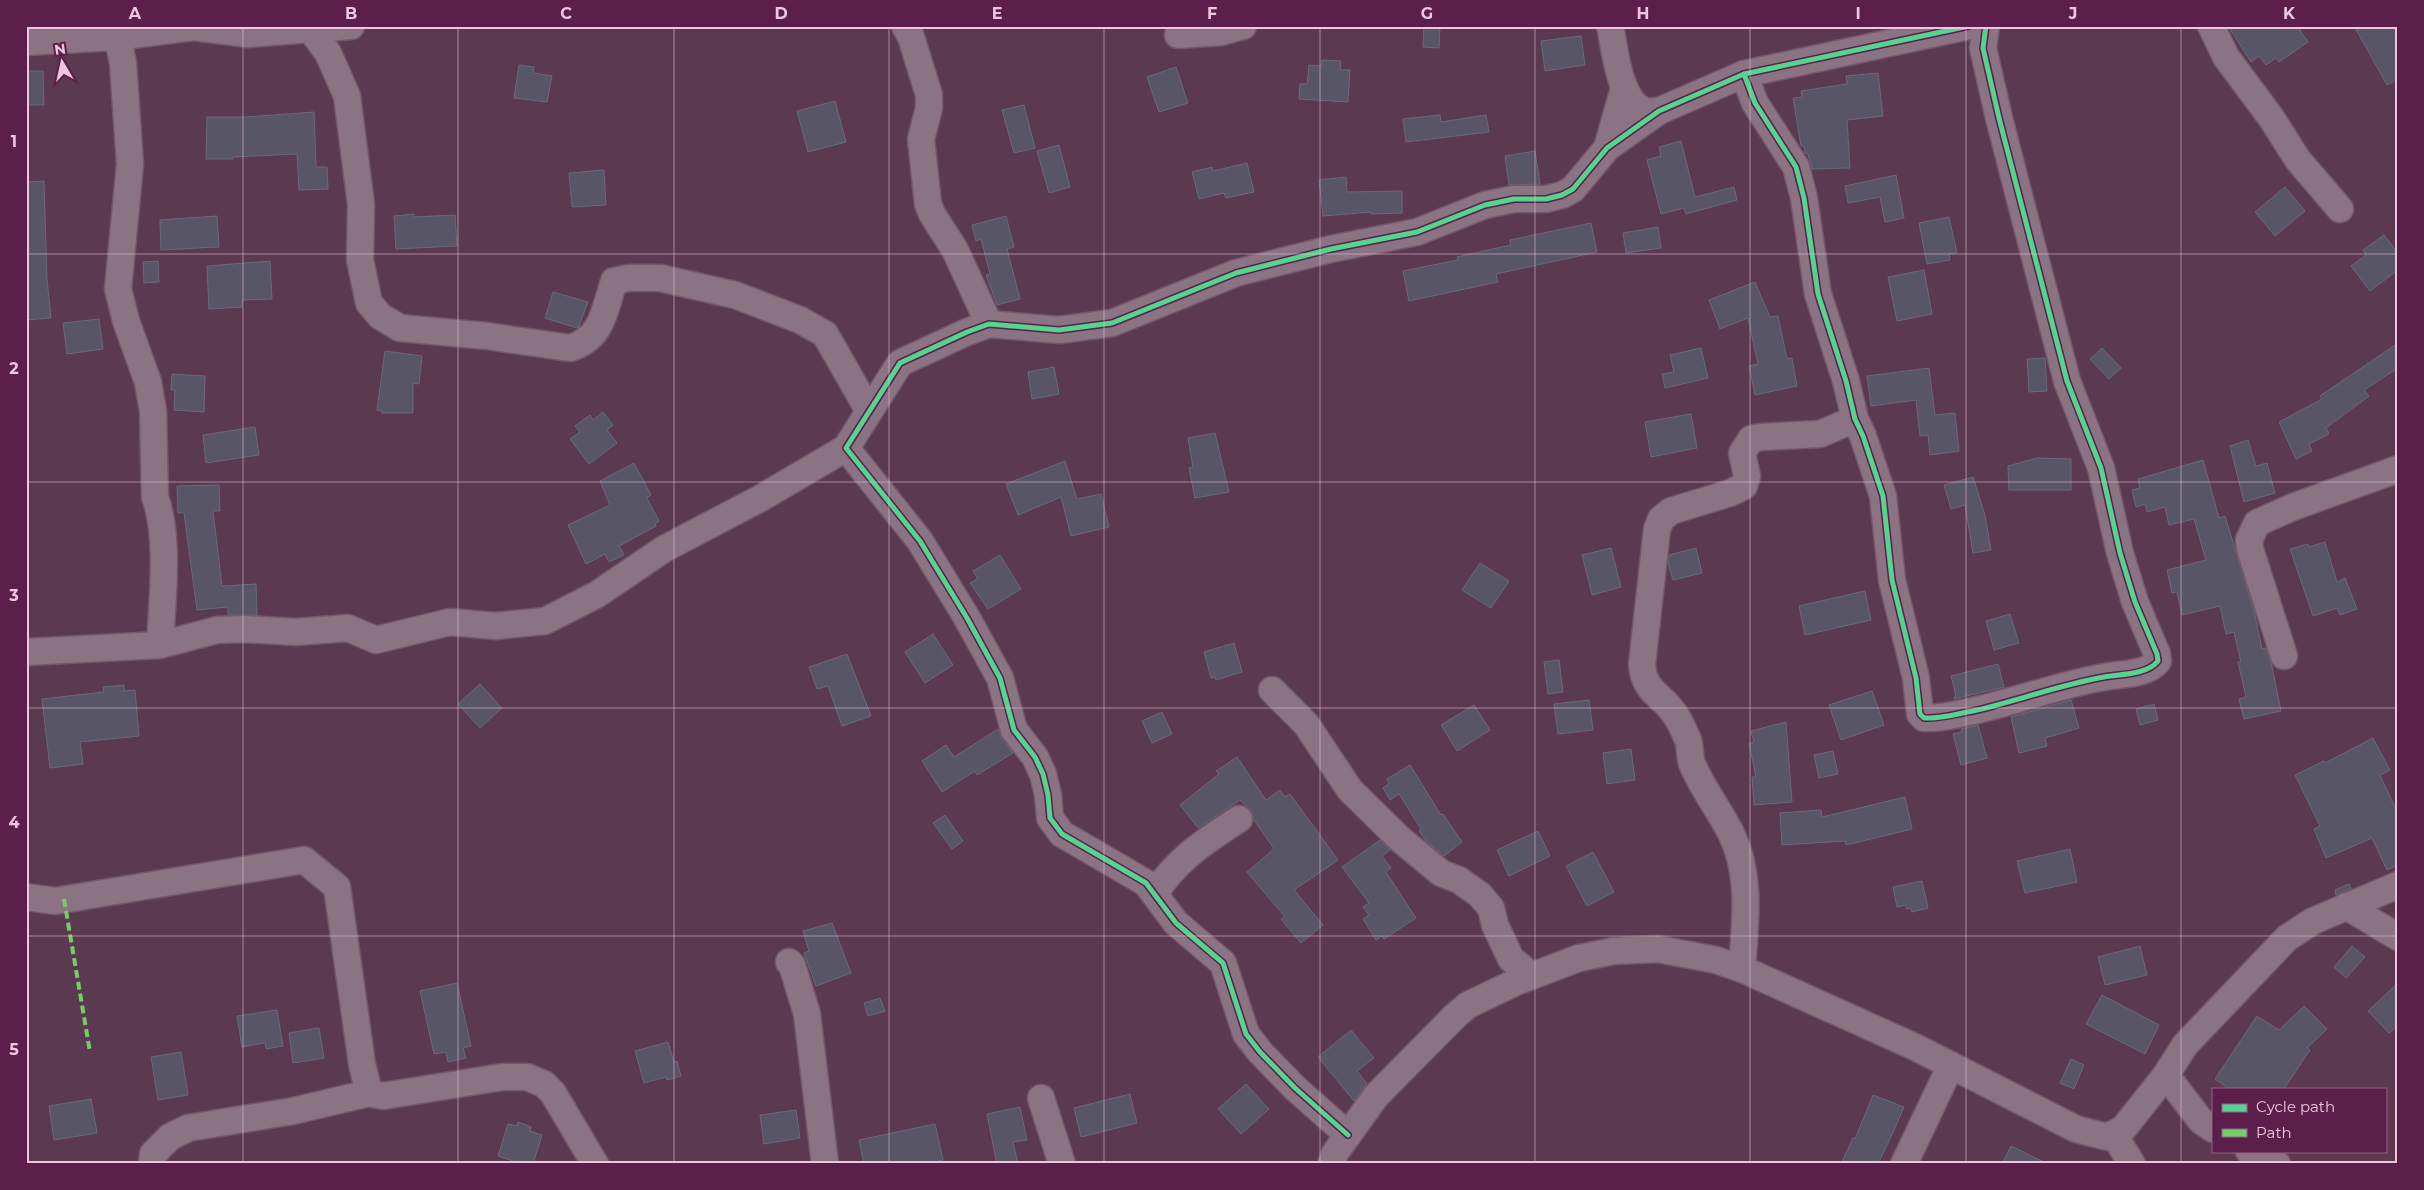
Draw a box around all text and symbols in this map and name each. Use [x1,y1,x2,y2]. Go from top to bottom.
text: A [128,4,142,23]
text: B [345,4,357,23]
text: C [560,4,572,23]
text: D [774,4,788,23]
text: E [992,4,1002,23]
text: F [1207,4,1217,23]
text: G [1421,4,1433,23]
text: H [1637,4,1649,23]
text: I [1855,4,1861,23]
text: J [2068,4,2077,23]
text: K [2283,4,2296,23]
north arrow [38,38,88,88]
text: N [53,39,67,59]
text: 1 [11,132,17,151]
text: 2 [9,359,19,378]
text: 3 [8,586,19,605]
text: 4 [8,813,20,832]
text: 5 [9,1040,19,1059]
legend [2212,1088,2386,1152]
text: Cycle path [2256,1097,2335,1116]
text: Path [2256,1123,2292,1142]

